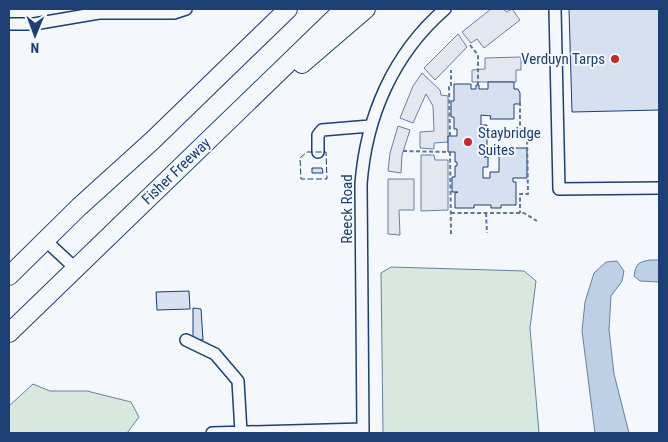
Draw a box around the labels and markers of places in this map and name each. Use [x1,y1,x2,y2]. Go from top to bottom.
place label: Verduyn Tarps [521,50,605,68]
marker: Verduyn Tarps [609,53,621,65]
place label: Staybridge Suites [478,124,541,159]
marker: Staybridge Suites [462,136,474,148]

